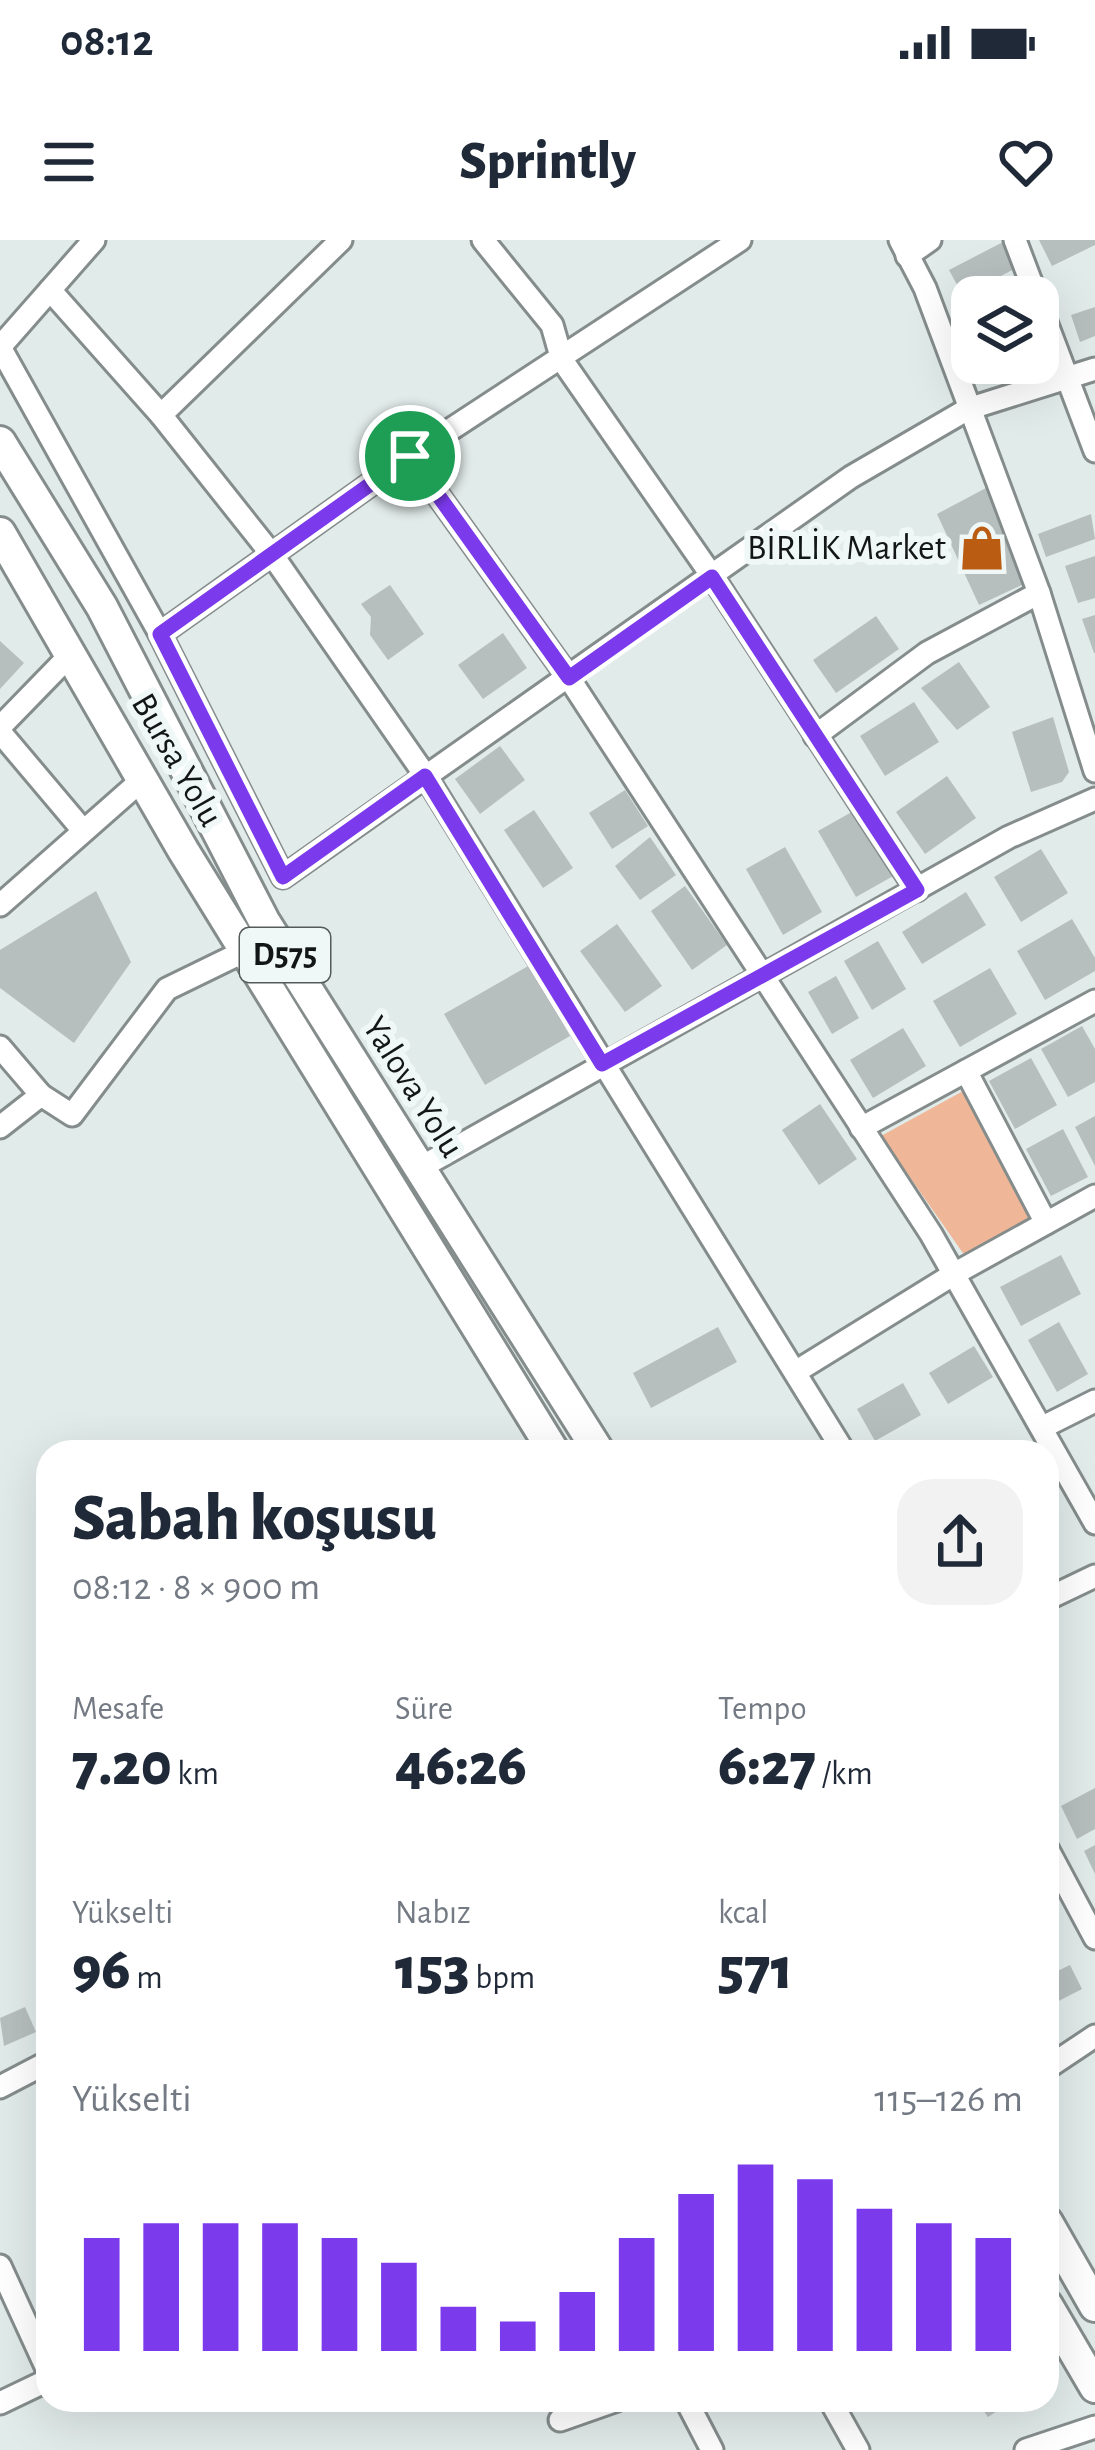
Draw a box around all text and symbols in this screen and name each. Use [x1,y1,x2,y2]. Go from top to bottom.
text: 08:12 [60,19,153,64]
icon: menu [36,129,102,195]
icon: heart [993,129,1059,195]
text: Sprintly [459,135,636,189]
map controls [951,276,1059,384]
button: layers [951,276,1059,384]
pin [359,405,461,507]
icon: arrive [377,423,443,489]
shop icon: BİRLİK Market [957,523,1007,573]
place label: BİRLİK Market [747,528,947,566]
street label: Bursa Yolu [125,688,229,832]
road number: D575 [240,928,330,982]
street label: Yalova Yolu [356,1010,470,1164]
button: share [897,1479,1023,1605]
text: Sabah koşusu [72,1486,437,1552]
text: 08:12 · 8 × 900 m [72,1568,320,1607]
text: Mesafe [72,1693,164,1726]
text: Süre [395,1693,453,1726]
text: Tempo [718,1693,807,1726]
text: 7.20 [72,1736,172,1796]
text: 46:26 [395,1736,527,1796]
text: 6:27 [718,1736,816,1796]
text: km [172,1758,219,1791]
text: /km [816,1758,873,1791]
text: Yükselti [72,1897,173,1930]
text: Nabız [395,1897,471,1930]
text: kcal [718,1897,768,1930]
text: 96 [72,1940,131,2000]
text: 153 [395,1940,470,2000]
text: 571 [718,1940,793,2000]
text: m [131,1962,163,1995]
text: bpm [470,1962,535,1995]
text: Yükselti [72,2080,192,2119]
text: 115–126 m [874,2080,1023,2119]

